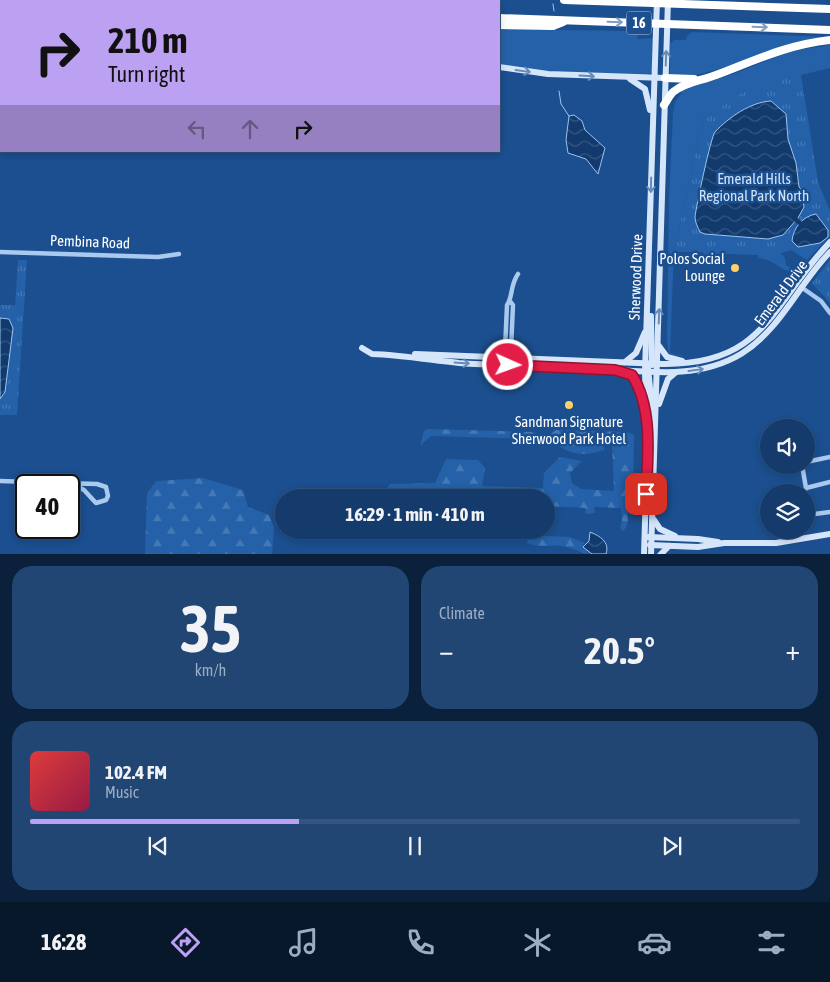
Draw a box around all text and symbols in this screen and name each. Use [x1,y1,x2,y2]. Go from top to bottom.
road number: 16 [626,12,652,34]
one-way arrow [606,18,622,27]
icon: right [25,20,90,85]
text: 210 m [108,20,187,60]
one-way arrow [752,23,768,32]
one-way arrow [661,50,671,66]
text: Turn right [108,61,185,87]
one-way arrow [515,66,531,76]
one-way arrow [579,71,595,81]
icon: left [183,115,211,143]
icon: ahead [236,115,264,143]
icon: right [289,115,317,143]
park label: Emerald Hills Regional Park North [699,170,809,204]
one-way arrow [647,176,656,192]
street label: Pembina Road [50,232,130,251]
street label: Sherwood Drive [626,234,646,320]
place label: Polos Social Lounge [659,250,725,284]
street label: Emerald Drive [751,257,811,329]
marker: Polos Social Lounge [729,262,741,274]
one-way arrow [655,309,664,325]
position arrow [481,338,533,390]
one-way arrow [454,358,470,367]
one-way arrow [687,365,703,375]
marker: Sandman Signature Sherwood Park Hotel [563,399,575,411]
place label: Sandman Signature Sherwood Park Hotel [512,413,626,447]
map controls [760,419,815,539]
button: sound [760,419,815,474]
pin [625,473,667,515]
speed limit sign: 40 [15,474,80,539]
icon: arrive [632,480,660,508]
button: layers [760,484,815,539]
text: 16:29 · 1 min · 410 m [345,503,485,525]
text: 35 [180,591,241,666]
text: Climate [439,604,485,622]
text: 20.5° [584,629,655,672]
text: − [439,634,454,666]
text: + [785,634,800,666]
text: km/h [195,661,226,679]
text: 102.4 FM [105,761,167,783]
text: Music [105,783,139,801]
icon: previous [144,832,172,860]
icon: pause [401,832,429,860]
icon: next [658,832,686,860]
icon: directions [168,925,203,960]
icon: music [286,925,321,960]
icon: phone [403,925,438,960]
icon: climate [520,925,555,960]
icon: car [637,925,672,960]
icon: filters [754,925,789,960]
text: 16:28 [41,929,86,955]

